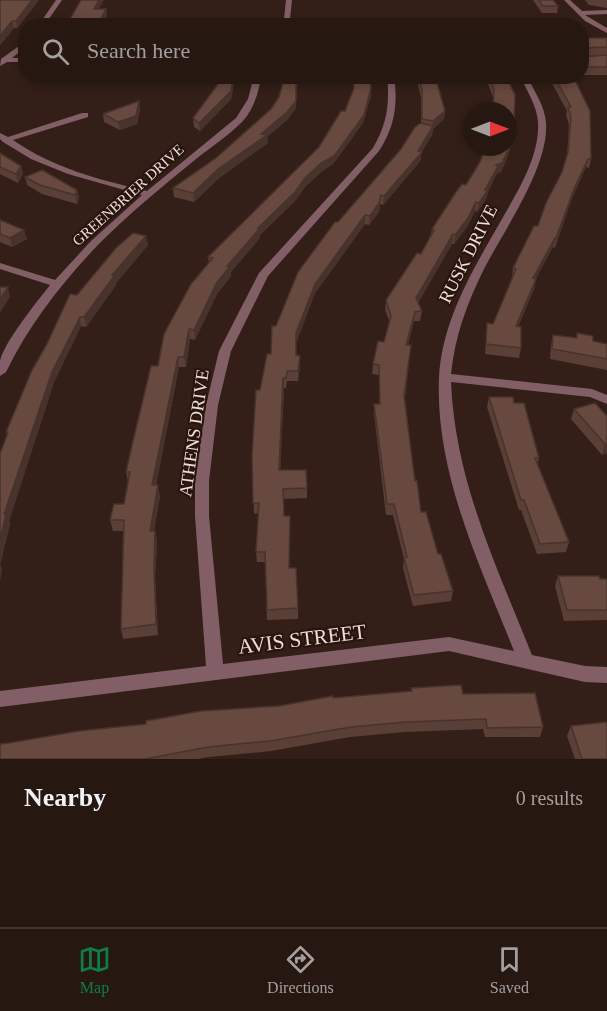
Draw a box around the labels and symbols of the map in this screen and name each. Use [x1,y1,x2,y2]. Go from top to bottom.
north arrow [463,102,517,156]
street label: GREENBRIER DRIVE [69,141,187,249]
street label: RUSK DRIVE [435,202,501,306]
street label: ATHENS DRIVE [175,368,213,498]
street label: AVIS STREET [237,619,367,659]

